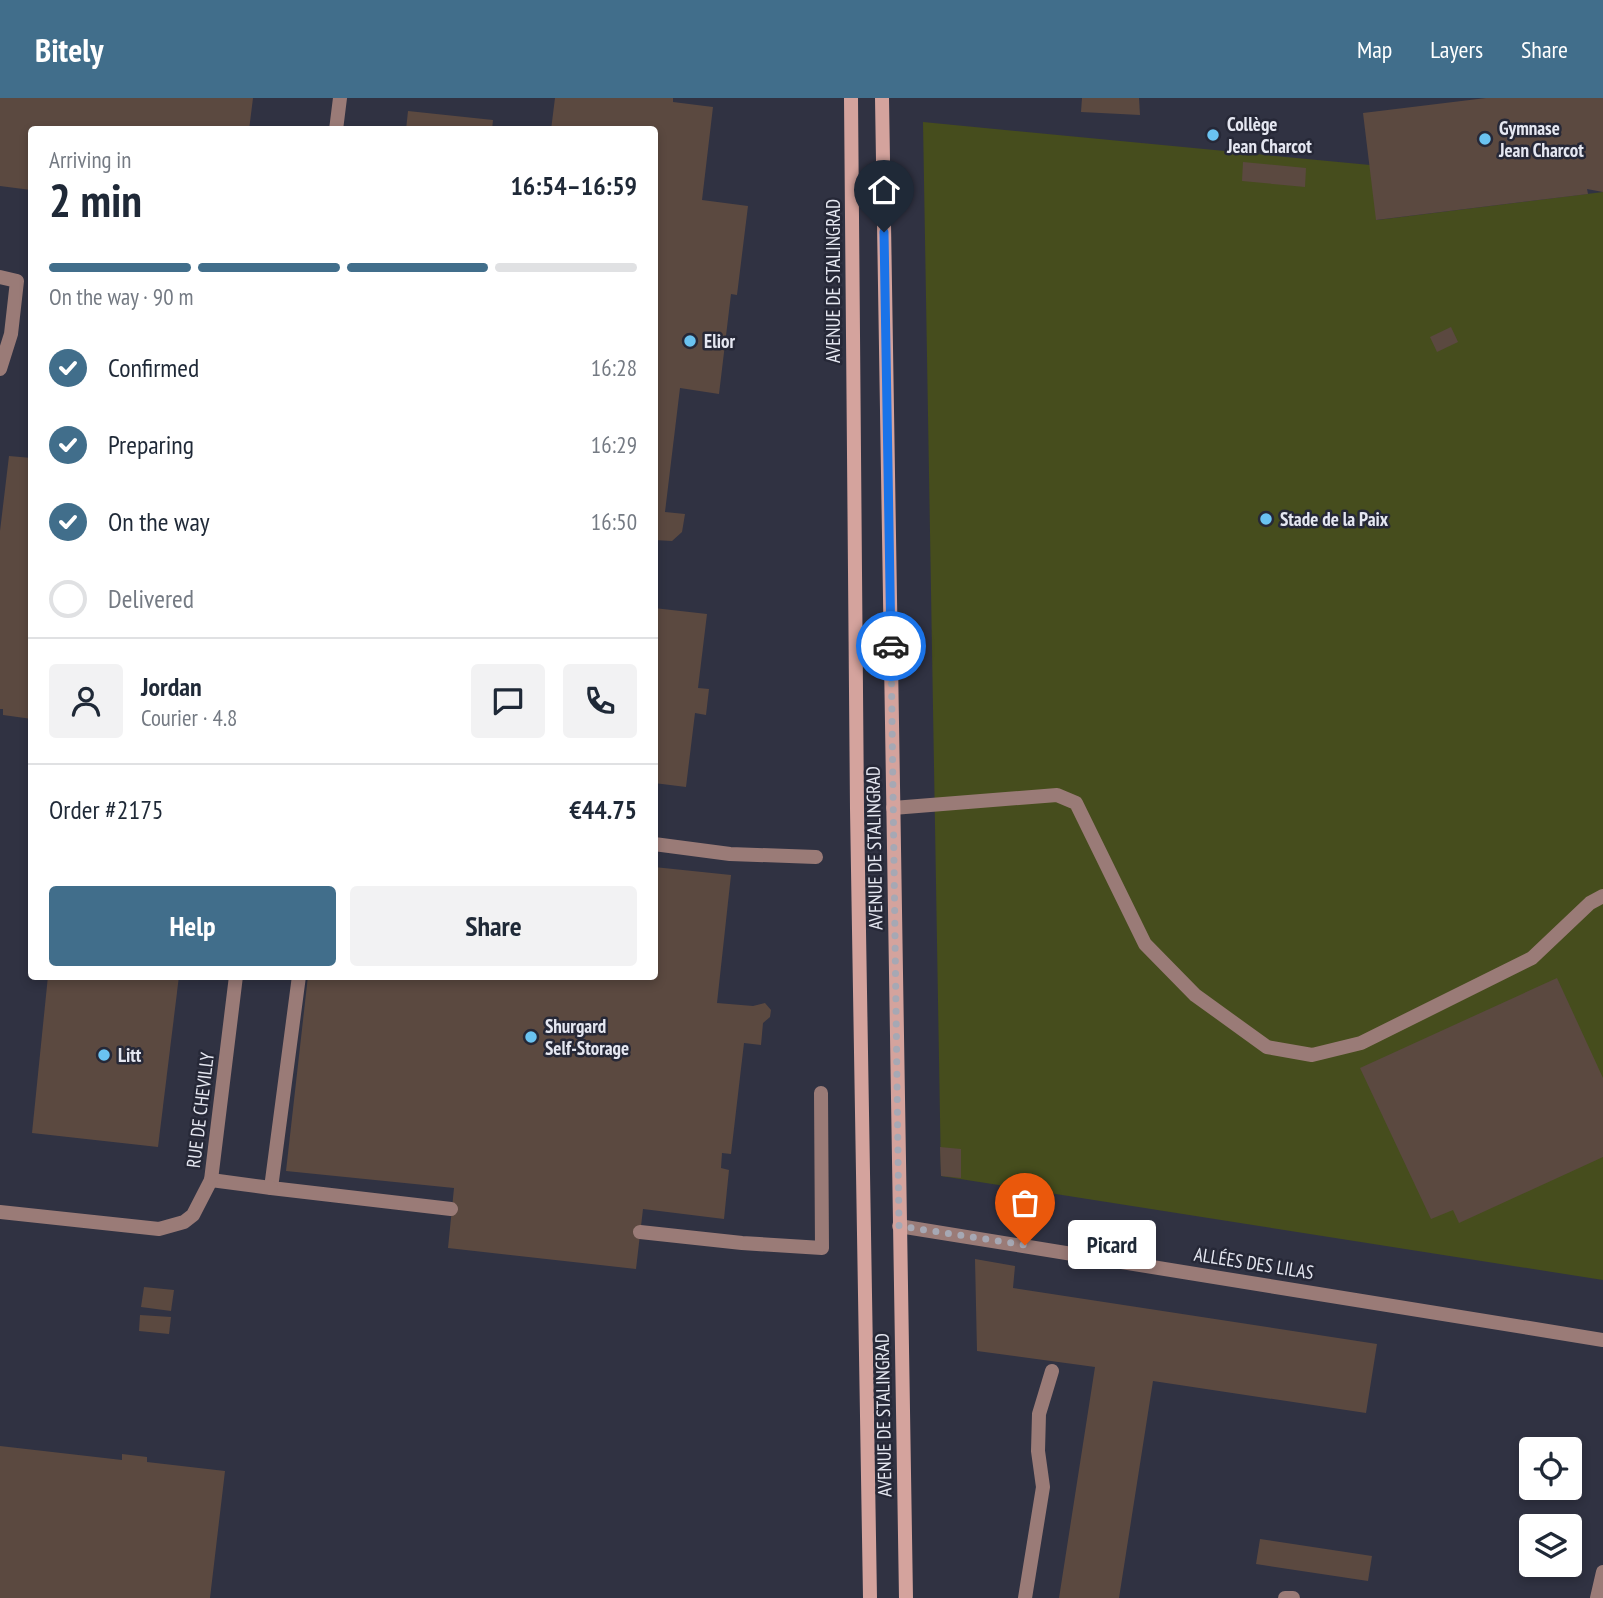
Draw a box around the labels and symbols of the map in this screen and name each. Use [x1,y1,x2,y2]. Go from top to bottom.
place label: Collège Jean Charcot [1226,112,1312,158]
place label: Gymnase Jean Charcot [1498,116,1584,162]
marker: Collège Jean Charcot [1205,127,1221,143]
marker: Gymnase Jean Charcot [1477,131,1493,147]
pin [854,160,914,232]
street label: AVENUE DE STALINGRAD [821,199,845,363]
place label: Elior [704,329,736,353]
marker: Elior [682,333,698,349]
place label: Stade de la Paix [1280,507,1389,531]
marker: Stade de la Paix [1258,511,1274,527]
courier [856,611,926,681]
street label: AVENUE DE STALINGRAD [861,766,887,930]
place label: Shurgard Self-Storage [545,1014,629,1060]
marker: Shurgard Self-Storage [523,1029,539,1045]
place label: Litt [118,1043,142,1067]
marker: Litt [96,1047,112,1063]
street label: RUE DE CHEVILLY [181,1050,219,1169]
pin [995,1173,1055,1245]
callout: Picard [1067,1220,1154,1270]
street label: ALLÉES DES LILAS [1192,1242,1316,1284]
street label: AVENUE DE STALINGRAD [870,1333,896,1497]

